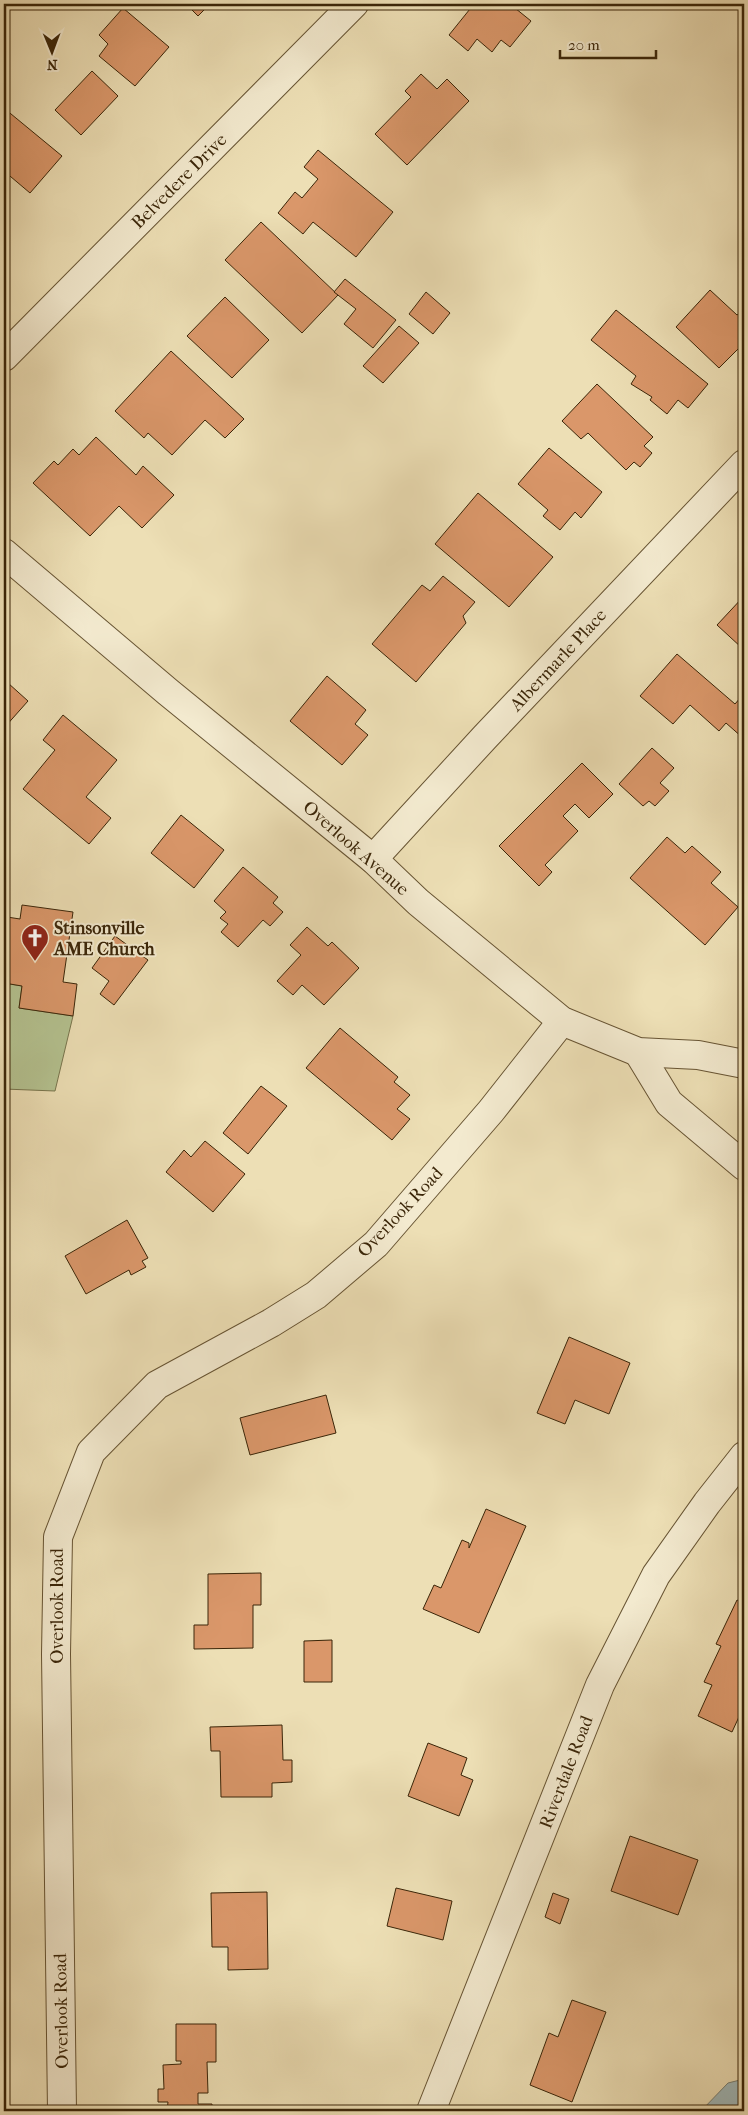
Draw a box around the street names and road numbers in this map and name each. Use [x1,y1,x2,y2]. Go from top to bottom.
street label: Belvedere Drive [127,129,231,233]
street label: Albermarle Place [505,605,611,716]
street label: Overlook Avenue [298,797,413,900]
street label: Overlook Road [353,1163,448,1262]
street label: Overlook Road [47,1548,68,1664]
street label: Riverdale Road [535,1713,598,1831]
street label: Overlook Road [50,1953,73,2069]

